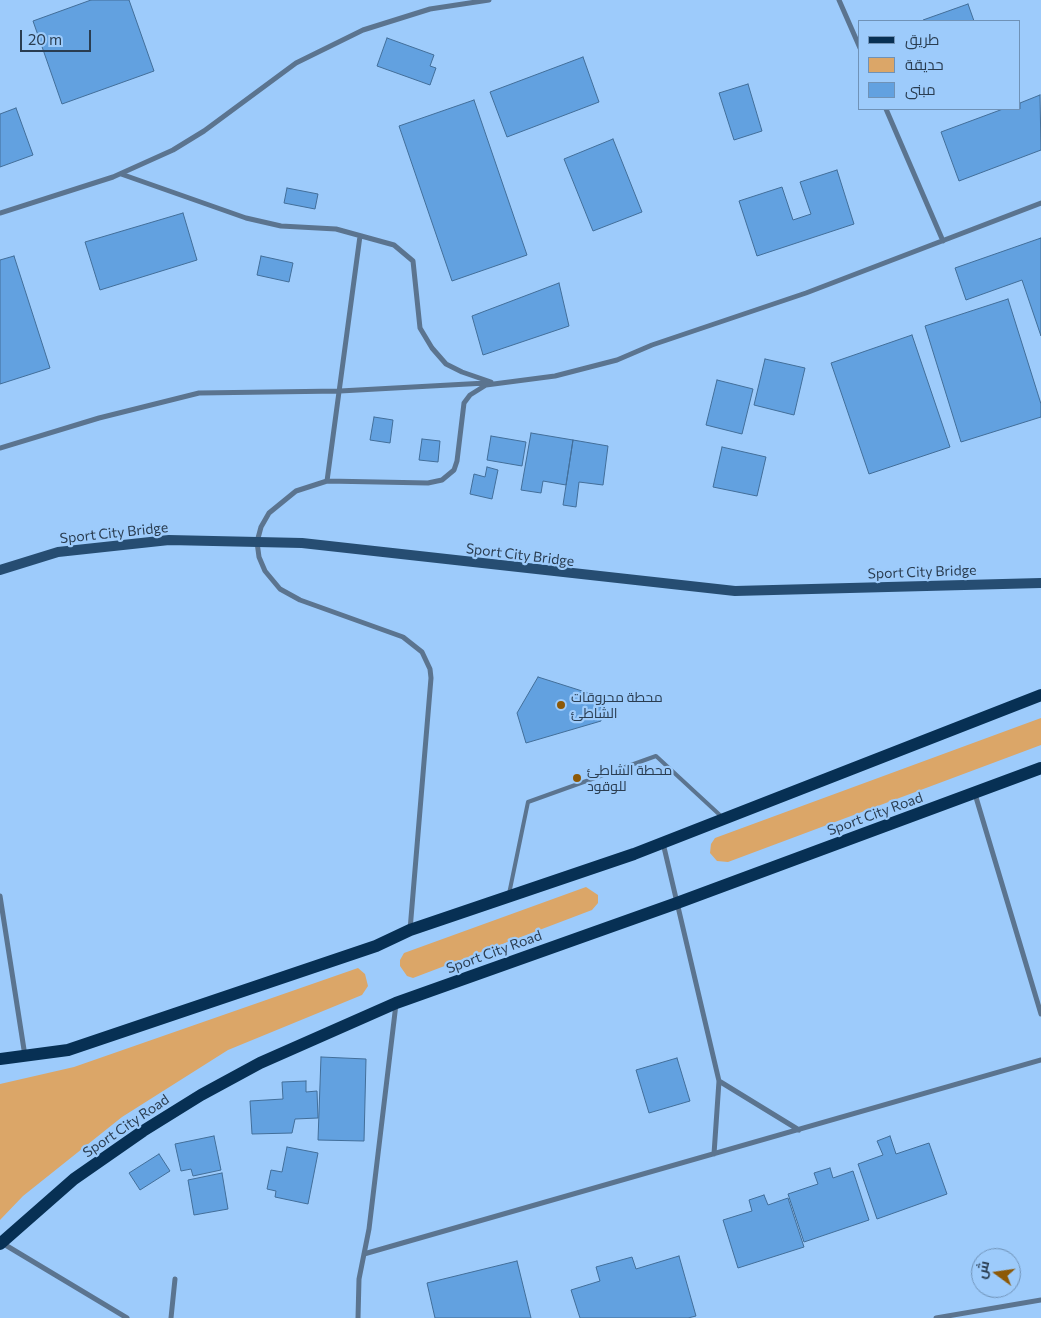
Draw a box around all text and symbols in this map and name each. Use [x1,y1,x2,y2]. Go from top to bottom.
scale bar [22,20,94,52]
legend [858,20,1021,110]
text: 20 m [28,30,62,48]
text: طريق [905,30,939,48]
text: حديقة [905,55,944,73]
text: مبنى [905,80,936,98]
street label: Sport City Bridge [59,519,169,547]
street label: Sport City Bridge [465,540,575,570]
street label: Sport City Bridge [867,562,977,582]
place label: محطة محروقات الشاطئ [571,689,663,722]
marker: محطة محروقات الشاطئ [555,699,567,711]
place label: محطة الشاطئ للوقود [587,762,672,794]
marker: محطة الشاطئ للوقود [571,772,583,784]
street label: Sport City Road [825,789,925,839]
street label: Sport City Road [444,927,544,977]
street label: Sport City Road [80,1091,172,1161]
north arrow [971,1248,1021,1298]
text: ش [972,1259,992,1280]

